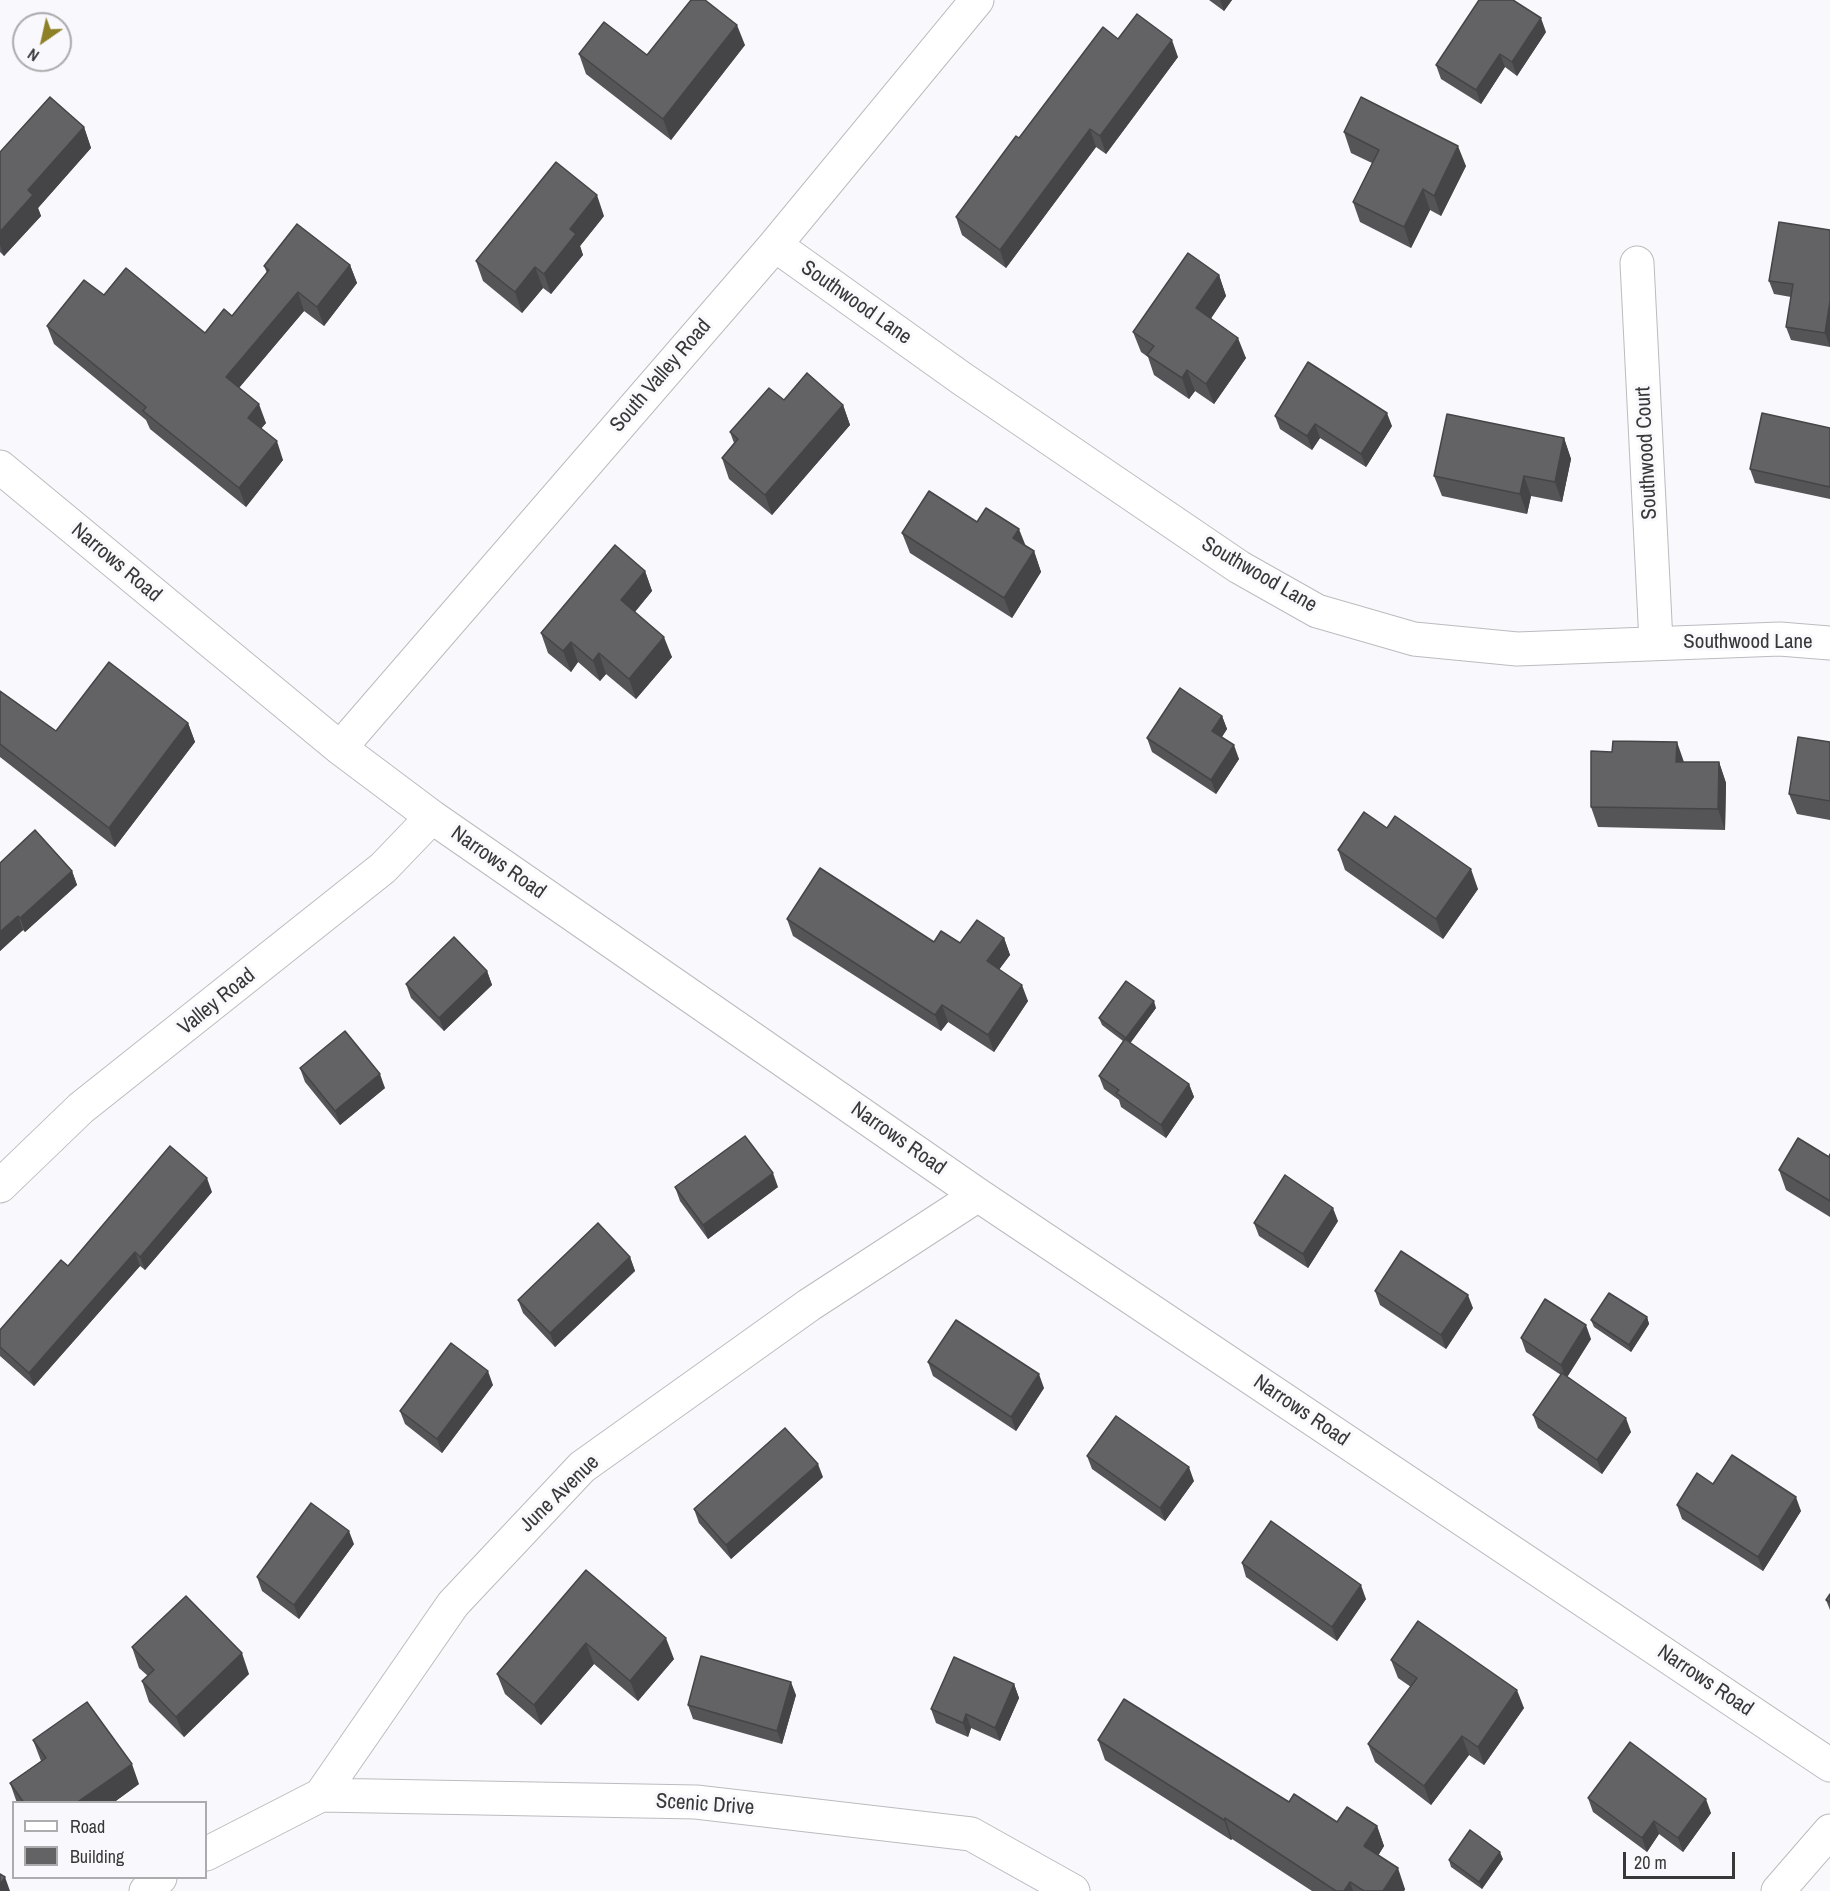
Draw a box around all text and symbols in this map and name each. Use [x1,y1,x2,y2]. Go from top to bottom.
north arrow [12,12,72,72]
text: N [23,43,43,67]
street label: Southwood Lane [796,256,916,350]
street label: South Valley Road [605,314,717,438]
street label: Southwood Court [1631,386,1663,520]
street label: Narrows Road [66,518,166,608]
street label: Southwood Lane [1197,532,1321,618]
street label: Southwood Lane [1683,629,1813,655]
street label: Narrows Road [446,821,550,905]
street label: Valley Road [173,963,261,1041]
street label: Narrows Road [846,1097,950,1181]
street label: Narrows Road [1248,1370,1354,1452]
street label: June Avenue [515,1450,605,1538]
street label: Narrows Road [1652,1640,1758,1722]
street label: Scenic Drive [655,1789,755,1821]
legend [12,1801,207,1879]
text: Road [70,1814,105,1839]
scale bar [1626,1840,1738,1878]
text: Building [70,1844,124,1869]
text: 20 m [1634,1850,1667,1875]

